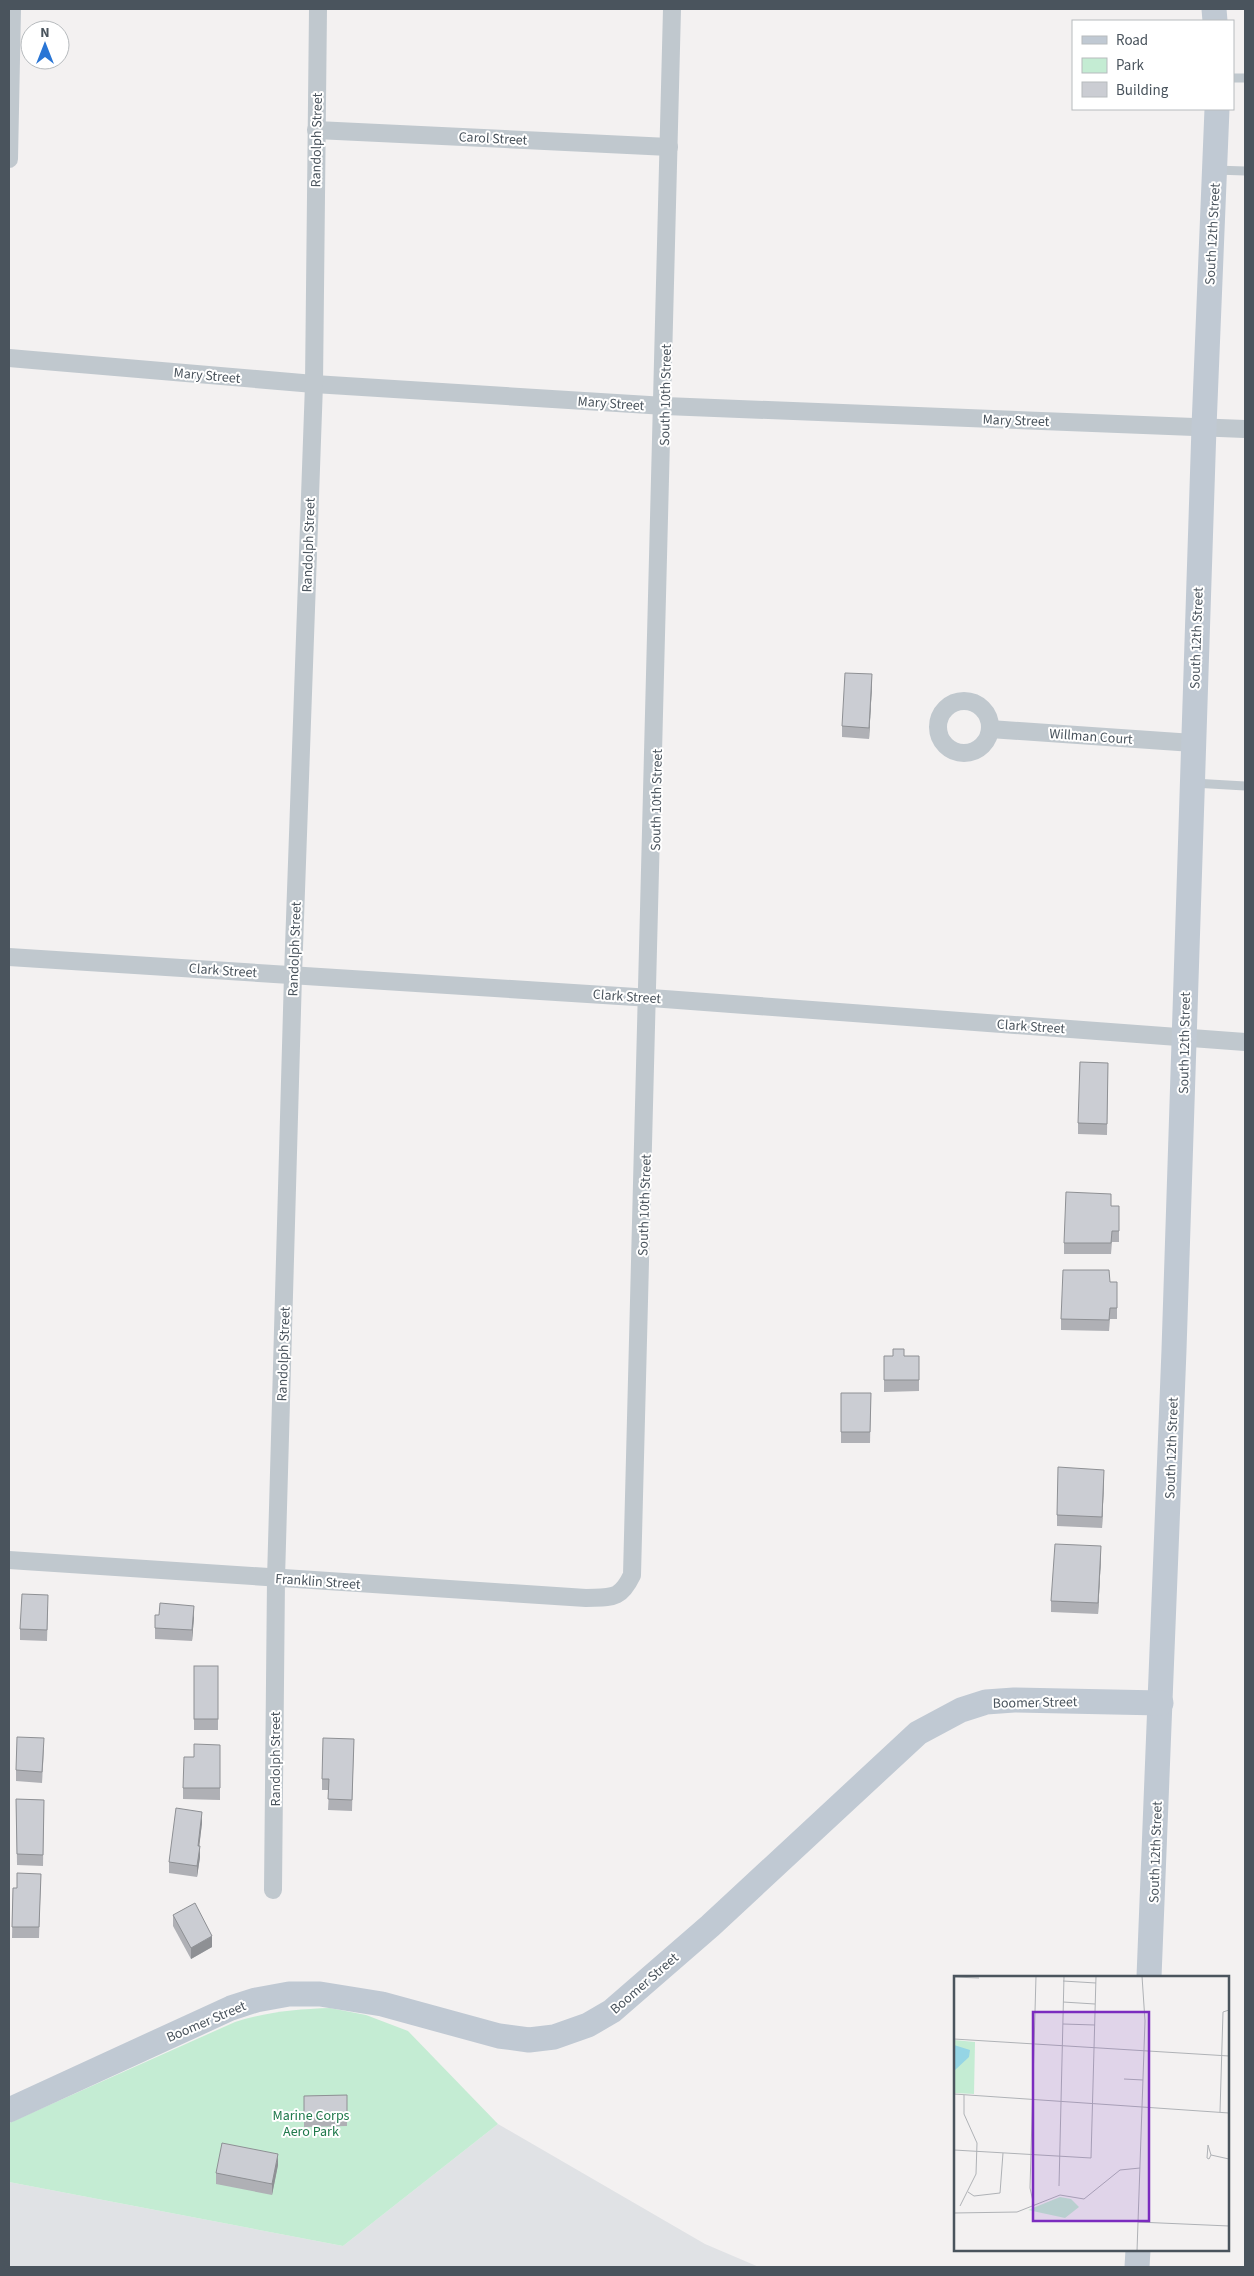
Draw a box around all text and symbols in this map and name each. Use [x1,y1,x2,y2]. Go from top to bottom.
north arrow [20,20,70,70]
legend [1072,20,1234,110]
text: N [40,23,50,43]
text: Road [1116,30,1148,51]
text: Park [1116,55,1145,76]
text: Building [1116,80,1169,101]
street label: Randolph Street [306,92,328,188]
street label: Carol Street [458,127,528,151]
street label: South 12th Street [1200,182,1226,285]
street label: South 10th Street [655,344,677,446]
street label: Mary Street [173,363,241,389]
street label: Mary Street [577,392,645,416]
street label: Mary Street [982,410,1050,432]
street label: Randolph Street [297,497,321,593]
street label: South 12th Street [1185,586,1209,689]
street label: Willman Court [1049,724,1134,750]
street label: South 10th Street [646,749,668,851]
street label: Randolph Street [283,901,307,997]
street label: Clark Street [188,959,258,983]
street label: Clark Street [592,985,662,1009]
street label: South 12th Street [1174,992,1196,1094]
street label: Clark Street [996,1015,1066,1039]
street label: South 10th Street [633,1153,657,1256]
street label: Randolph Street [272,1306,296,1402]
street label: South 12th Street [1160,1396,1184,1499]
street label: Franklin Street [275,1569,361,1595]
street label: Boomer Street [992,1692,1078,1714]
street label: Randolph Street [266,1711,286,1806]
street label: South 12th Street [1144,1800,1168,1903]
street label: Boomer Street [606,1948,683,2019]
inset map [954,1976,1229,2251]
street label: Boomer Street [163,1996,250,2048]
park label: Marine Corps Aero Park [273,2106,350,2142]

